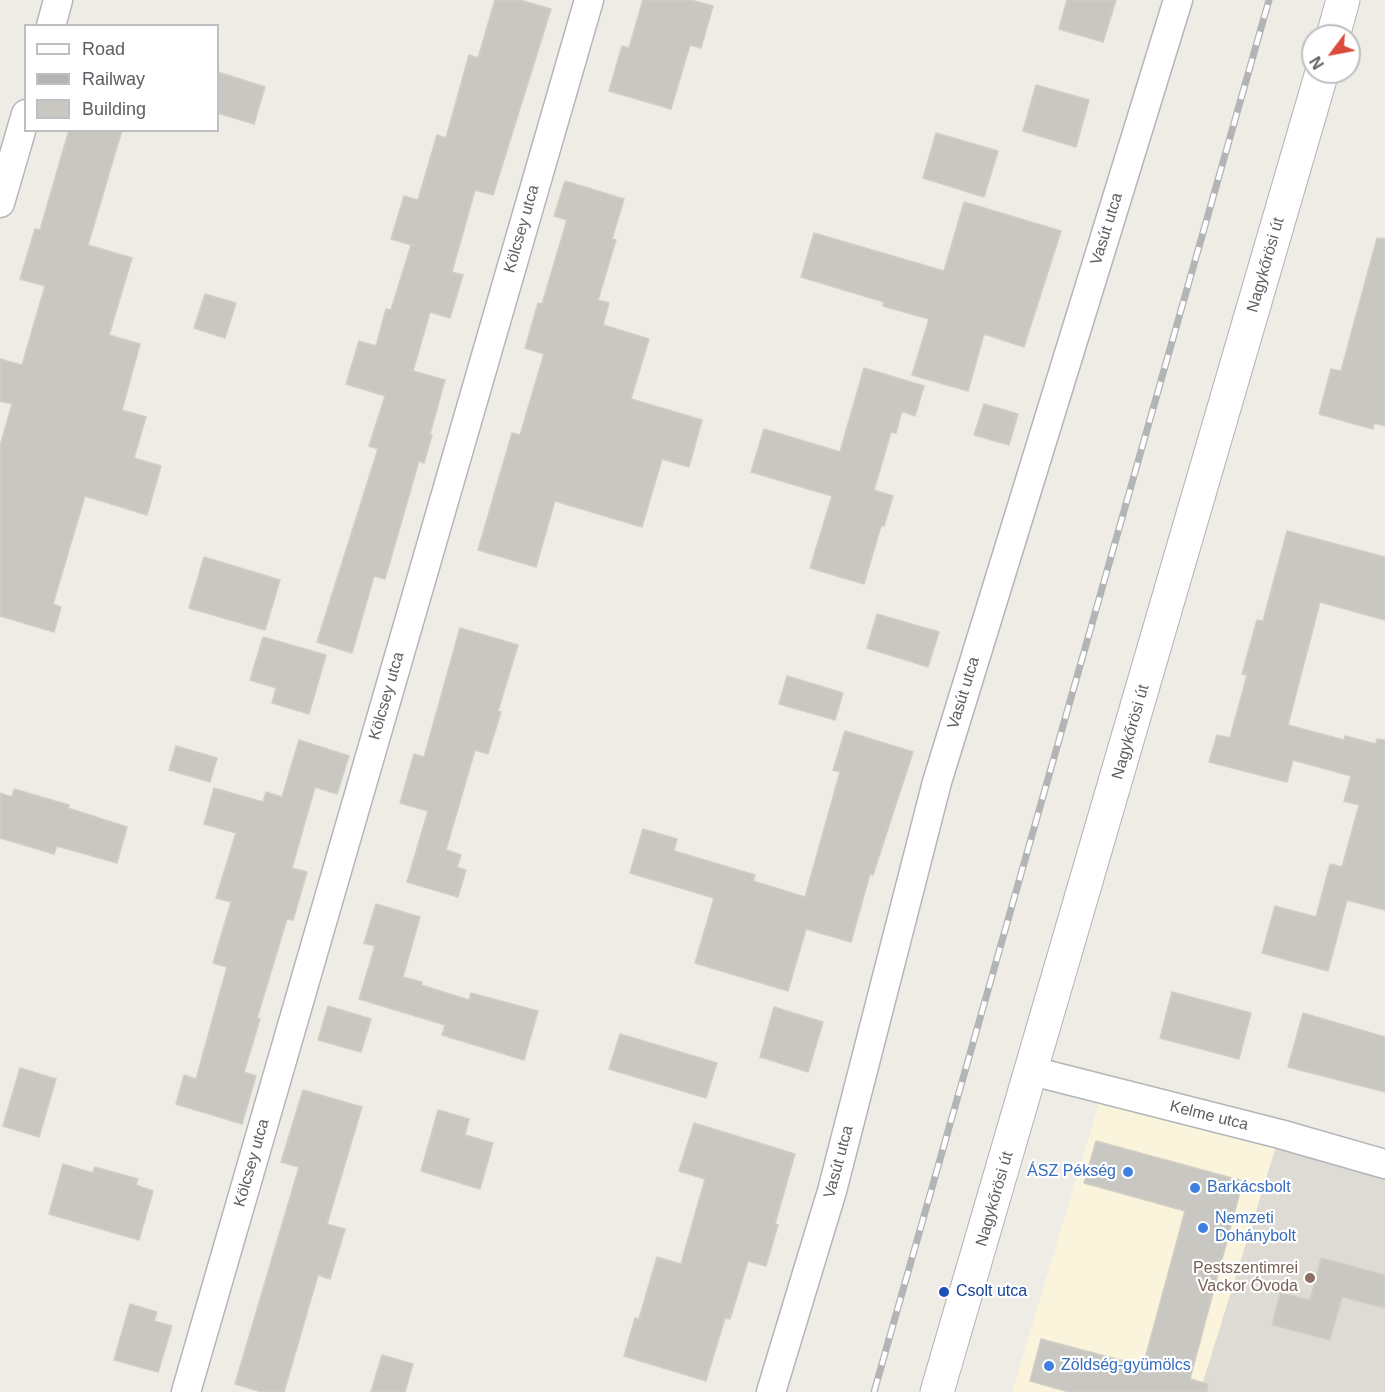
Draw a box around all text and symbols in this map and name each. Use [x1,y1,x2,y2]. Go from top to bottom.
legend [24,24,219,132]
north arrow [1301,24,1361,84]
text: Road [82,39,125,59]
text: N [1307,53,1327,72]
text: Railway [82,69,145,89]
text: Building [82,99,146,119]
street label: Kölcsey utca [500,183,544,275]
street label: Vasút utca [1087,191,1127,267]
street label: Nagykőrösi út [1243,215,1289,315]
street label: Kölcsey utca [365,650,409,742]
street label: Vasút utca [944,655,984,731]
street label: Nagykőrösi út [1108,682,1154,782]
street label: Kelme utca [1168,1097,1250,1135]
street label: Kölcsey utca [230,1117,274,1209]
street label: Vasút utca [820,1124,858,1200]
street label: Nagykőrösi út [972,1149,1018,1249]
place label: ÁSZ Pékség [1027,1162,1116,1182]
marker: ÁSZ Pékség [1121,1165,1135,1179]
place label: Barkácsbolt [1207,1178,1291,1198]
marker: Barkácsbolt [1188,1181,1202,1195]
place label: Nemzeti Dohánybolt [1215,1209,1296,1247]
marker: Nemzeti Dohánybolt [1196,1221,1210,1235]
place label: Pestszentimrei Vackor Óvoda [1193,1259,1298,1297]
marker: Pestszentimrei Vackor Óvoda [1303,1271,1317,1285]
place label: Csolt utca [956,1282,1027,1302]
marker: Csolt utca [937,1285,951,1299]
place label: Zöldség-gyümölcs [1061,1356,1191,1376]
marker: Zöldség-gyümölcs [1042,1359,1056,1373]

